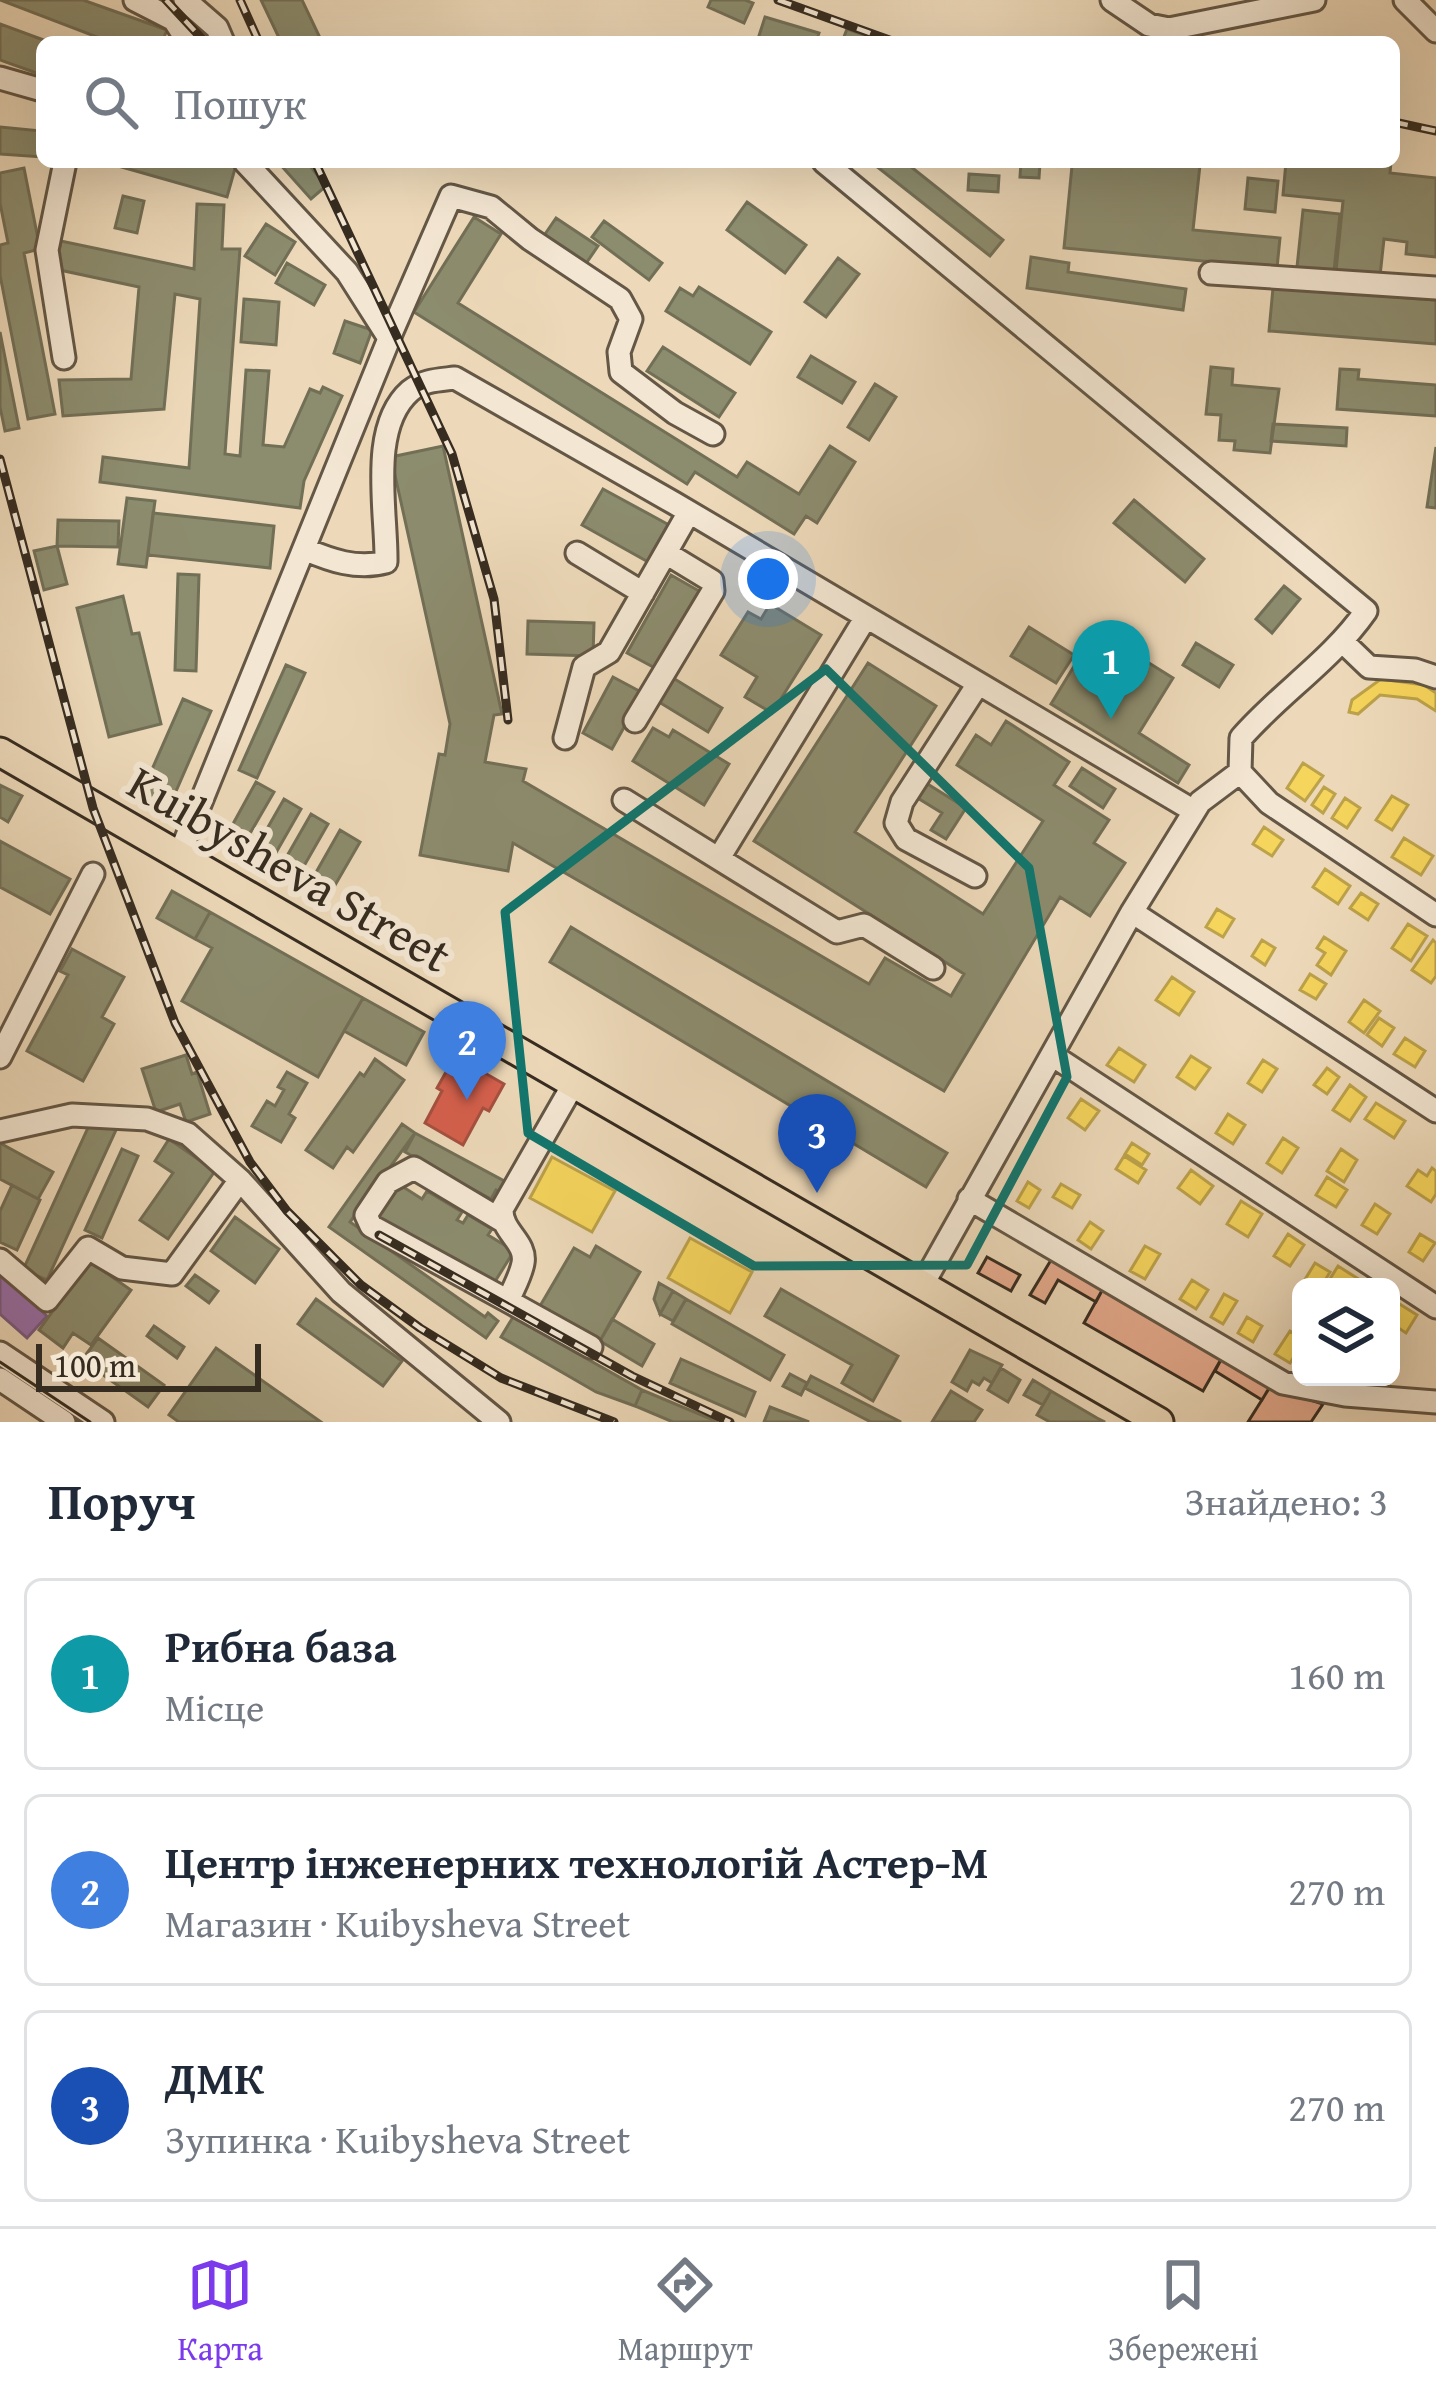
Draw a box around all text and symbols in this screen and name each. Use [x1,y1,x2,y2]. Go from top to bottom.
search box [36,36,1400,168]
icon: search [78,69,144,135]
text: Пошук [174,70,307,135]
your location [738,549,798,609]
pin: 1 [1072,620,1150,719]
street label: Kuibysheva Street [115,747,465,989]
pin: 2 [428,1001,506,1100]
pin: 3 [778,1094,856,1193]
map controls [1292,1278,1400,1386]
button: layers [1292,1278,1400,1386]
scale bar [36,1338,261,1391]
text: 100 m [54,1341,136,1389]
text: Поруч [48,1463,195,1538]
text: Знайдено: 3 [1185,1472,1388,1529]
text: Рибна база [165,1613,396,1678]
text: 1 [80,1646,100,1703]
text: 160 m [1288,1646,1385,1703]
text: Місце [165,1678,264,1735]
text: Центр інженерних технологій Астер-М [165,1829,989,1894]
text: 2 [80,1862,100,1919]
text: 270 m [1288,1862,1385,1919]
text: Магазин · Kuibysheva Street [165,1894,630,1951]
text: ДМК [165,2045,264,2110]
text: 3 [80,2078,100,2135]
text: 270 m [1288,2078,1385,2135]
text: Зупинка · Kuibysheva Street [165,2110,630,2167]
tab: Карта [177,2252,263,2372]
tab: Маршрут [618,2252,753,2372]
tab: Збережені [1108,2252,1259,2372]

